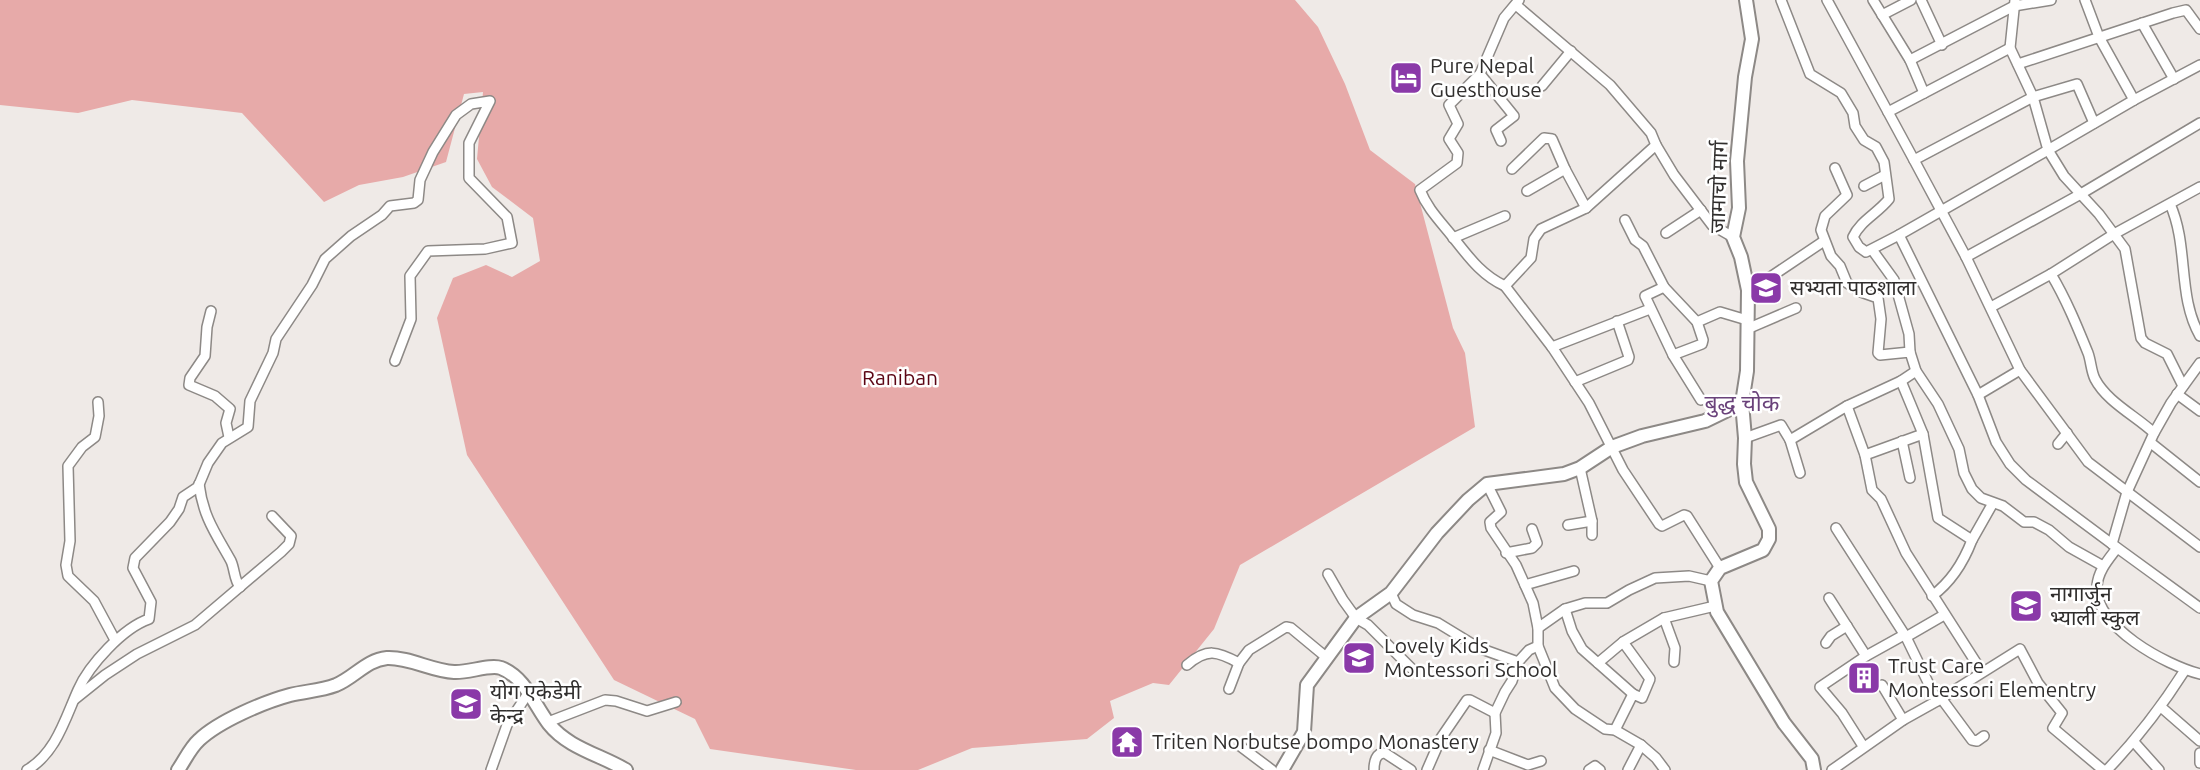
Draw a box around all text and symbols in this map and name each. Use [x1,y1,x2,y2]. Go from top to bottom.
place label: Pure Nepal Guesthouse [1430,53,1542,101]
hotel icon: Pure Nepal Guesthouse [1387,59,1425,97]
street label: जामाचो मार्ग [1704,139,1732,234]
school or university icon: सभ्यता पाठशाला [1747,269,1785,307]
place label: सभ्यता पाठशाला [1790,275,1917,299]
park label: Raniban [862,365,938,389]
district label: बुद्ध चोक [1704,390,1781,418]
place label: नागार्जुन भ्याली स्कुल [2050,581,2140,631]
school or university icon: नागार्जुन भ्याली स्कुल [2007,587,2045,625]
place label: Lovely Kids Montessori School [1384,633,1558,681]
school or university icon: Lovely Kids Montessori School [1340,639,1378,677]
place label: Trust Care Montessori Elementry [1888,653,2096,701]
building icon: Trust Care Montessori Elementry [1845,659,1883,697]
place label: योग एकेडेमी केन्द्र [490,679,582,727]
school or university icon: योग एकेडेमी केन्द्र [447,685,485,723]
temple icon: Triten Norbutse bompo Monastery [1108,723,1146,761]
place label: Triten Norbutse bompo Monastery [1152,729,1479,753]

